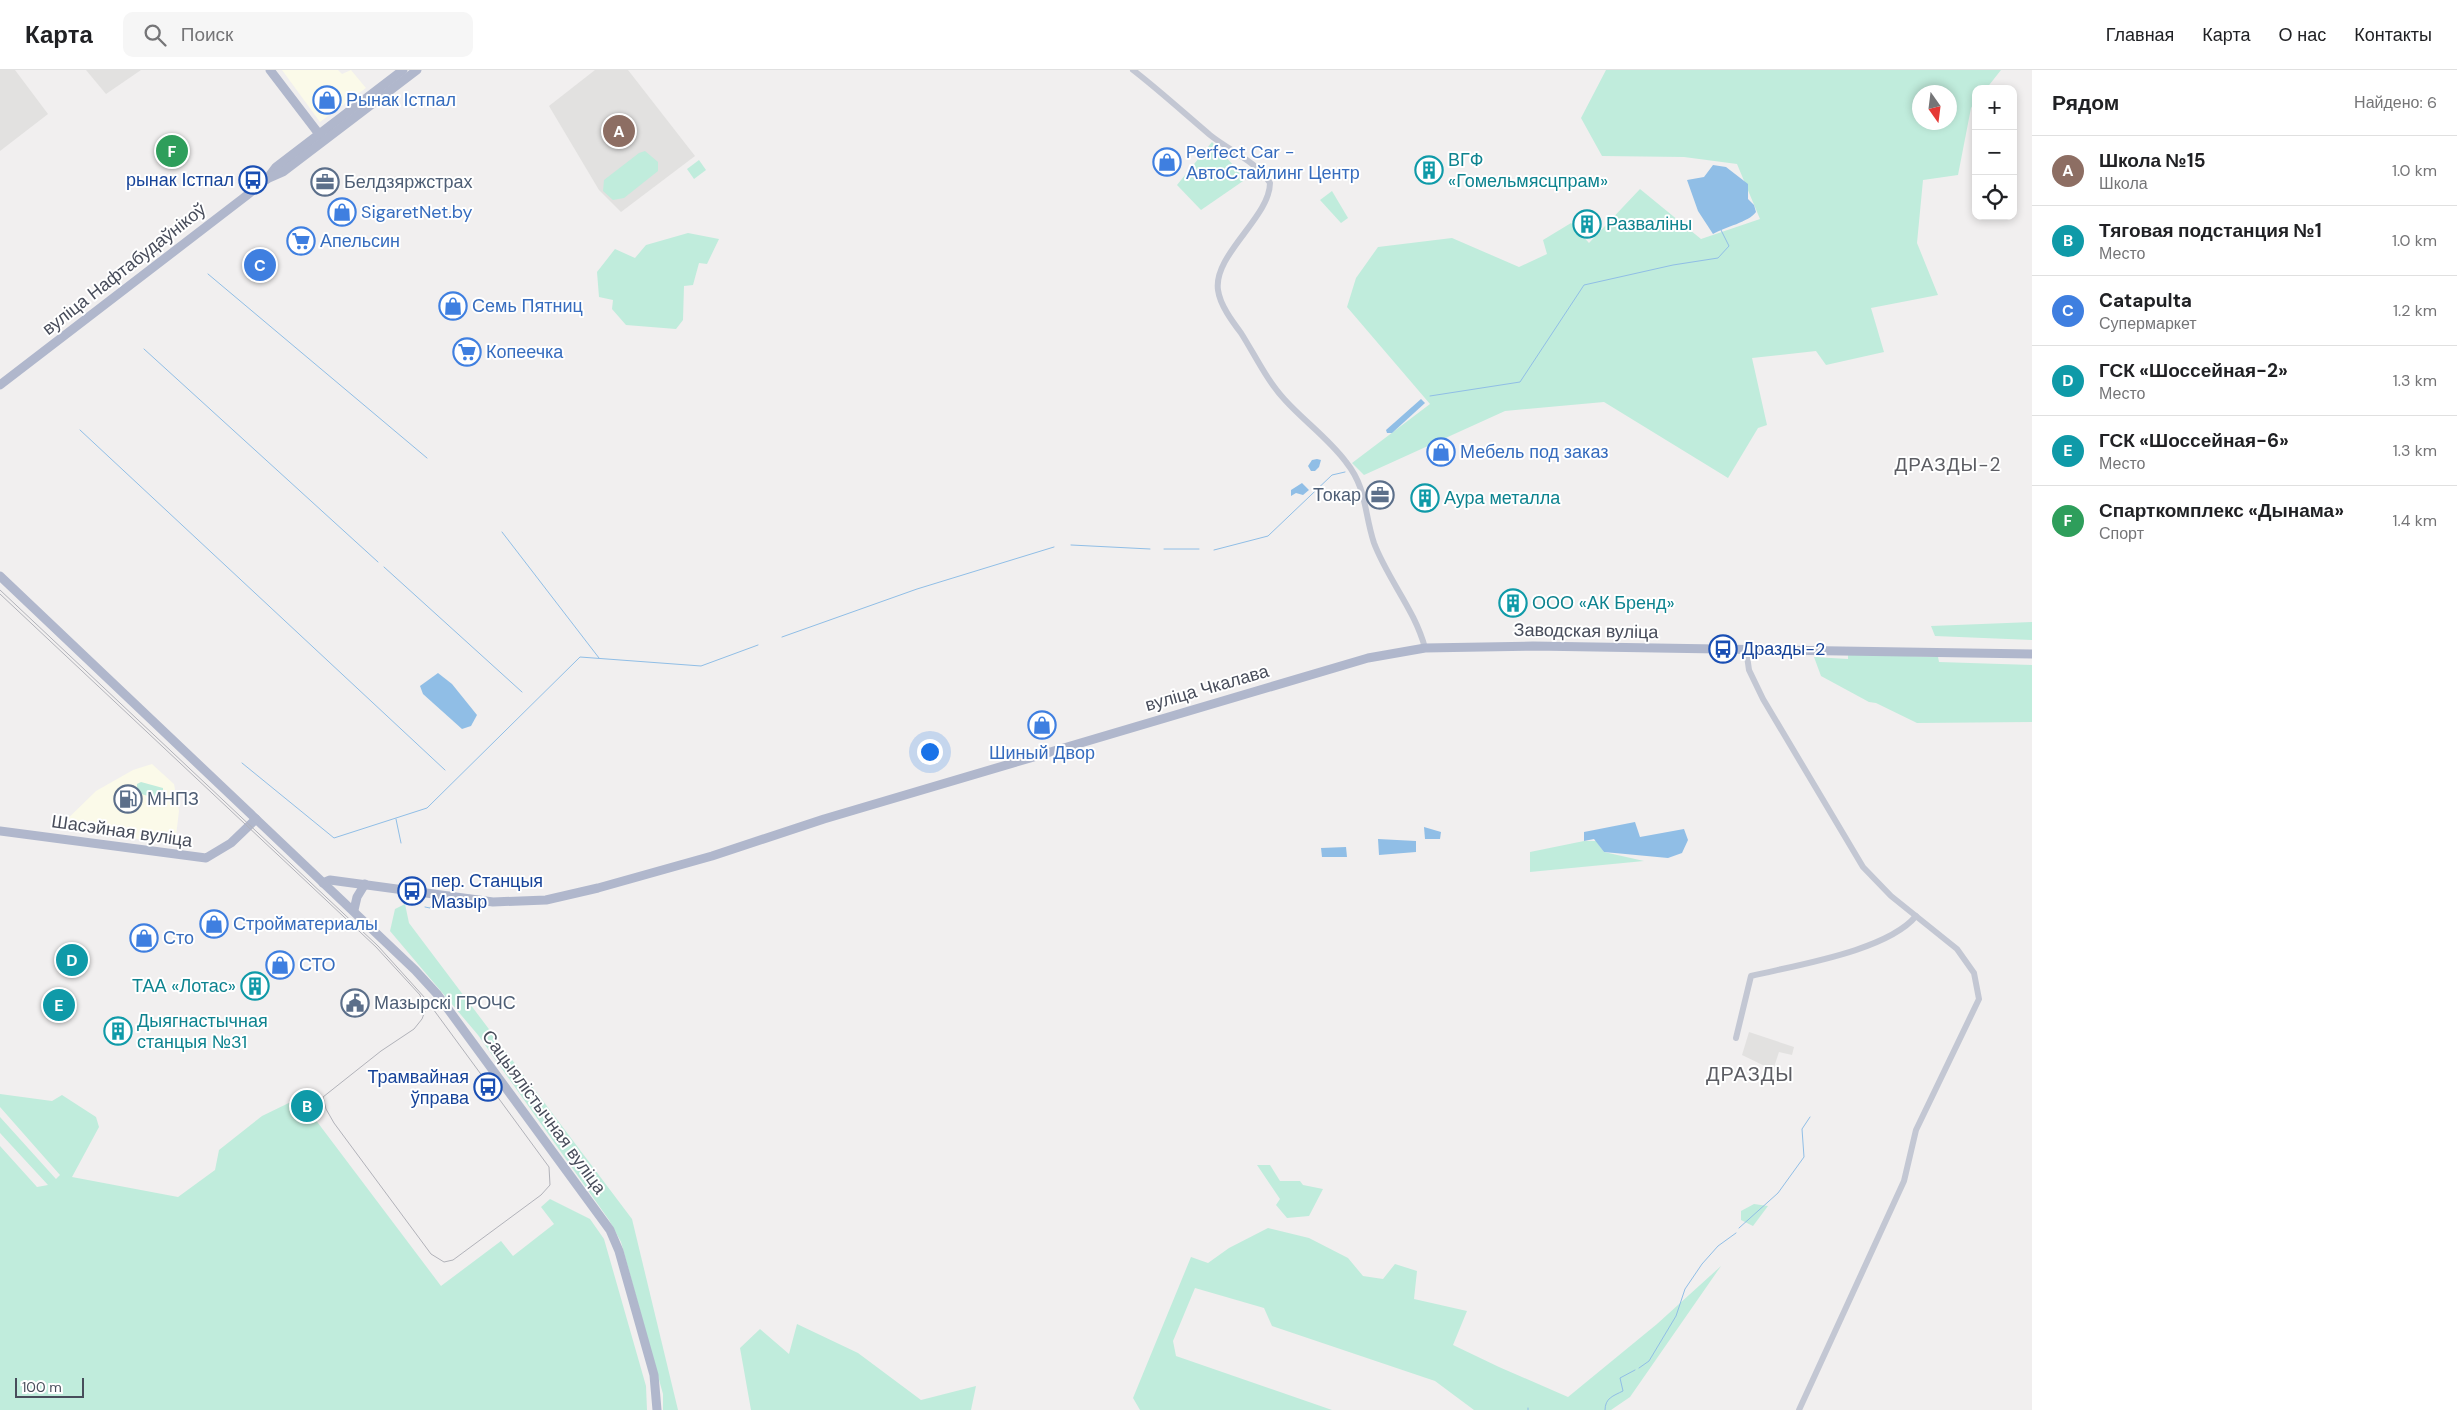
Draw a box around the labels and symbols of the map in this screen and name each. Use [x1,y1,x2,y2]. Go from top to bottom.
shop icon: Рынак Істпал [312,85,342,115]
north arrow [1912,85,1957,130]
place label: Рынак Істпал [346,88,456,112]
pin: A [603,112,635,150]
pin: F [156,132,188,170]
place label: Perfect Car - АвтоСтайлинг Центр [1186,140,1360,185]
shop icon: Perfect Car - АвтоСтайлинг Центр [1152,147,1182,177]
place label: ВГФ «Гомельмясцпрам» [1448,148,1608,193]
building icon: ВГФ «Гомельмясцпрам» [1414,155,1444,185]
bus stop icon: рынак Істпал [238,165,268,195]
office icon: Белдзяржстрах [310,167,340,197]
place label: рынак Істпал [126,168,234,192]
place label: Белдзяржстрах [344,170,473,194]
street label: вуліца Нафтабудаўнікоў [37,197,211,341]
shop icon: SigaretNet.by [327,197,357,227]
place label: SigaretNet.by [361,200,472,224]
building icon: Разваліны [1572,209,1602,239]
place label: Разваліны [1606,212,1692,236]
supermarket icon: Апельсин [286,226,316,256]
place label: Апельсин [320,229,400,253]
pin: C [244,246,276,284]
shop icon: Семь Пятниц [438,291,468,321]
place label: Семь Пятниц [472,294,583,318]
supermarket icon: Копеечка [452,337,482,367]
place label: Копеечка [486,340,564,364]
shop icon: Мебель под заказ [1426,437,1456,467]
place label: Мебель под заказ [1460,440,1608,464]
district label: ДРАЗДЫ-2 [1894,452,2002,477]
office icon: Токар [1365,480,1395,510]
place label: Токар [1313,483,1361,507]
building icon: Аура металла [1410,483,1440,513]
place label: Аура металла [1444,486,1561,510]
building icon: ООО «АК Бренд» [1498,588,1528,618]
place label: ООО «АК Бренд» [1532,591,1675,615]
street label: Заводская вуліца [1513,618,1660,644]
bus stop icon: Дразды-2 [1708,634,1738,664]
place label: Дразды-2 [1742,637,1825,661]
street label: вуліца Чкалава [1142,659,1273,717]
shop icon: Шиный Двор [1027,710,1057,740]
your location [917,739,943,765]
place label: Шиный Двор [989,741,1095,765]
fuel station icon: МНПЗ [113,784,143,814]
place label: МНПЗ [147,787,199,811]
street label: Шасэйная вуліца [50,809,195,853]
place label: пер. Станцыя Мазыр [431,869,543,914]
bus stop icon: пер. Станцыя Мазыр [397,876,427,906]
shop icon: Стройматериалы [199,909,229,939]
place label: Стройматериалы [233,912,378,936]
shop icon: Сто [129,923,159,953]
place label: Сто [163,926,194,950]
pin: D [56,941,88,979]
shop icon: СТО [265,950,295,980]
place label: СТО [299,953,336,977]
building icon: ТАА «Лотас» [240,971,270,1001]
place label: ТАА «Лотас» [132,974,236,998]
pin: E [43,986,75,1024]
public building icon: Мазырскі ГРОЧС [340,988,370,1018]
place label: Мазырскі ГРОЧС [374,991,516,1015]
place label: Дыягнастычная станцыя №31 [137,1009,268,1054]
building icon: Дыягнастычная станцыя №31 [103,1016,133,1046]
street label: Сацыялістычная вуліца [476,1025,612,1200]
district label: ДРАЗДЫ [1706,1061,1794,1087]
place label: Трамвайная ўправа [367,1065,470,1110]
bus stop icon: Трамвайная ўправа [473,1072,503,1102]
pin: B [291,1087,323,1125]
scale bar [15,1375,84,1398]

